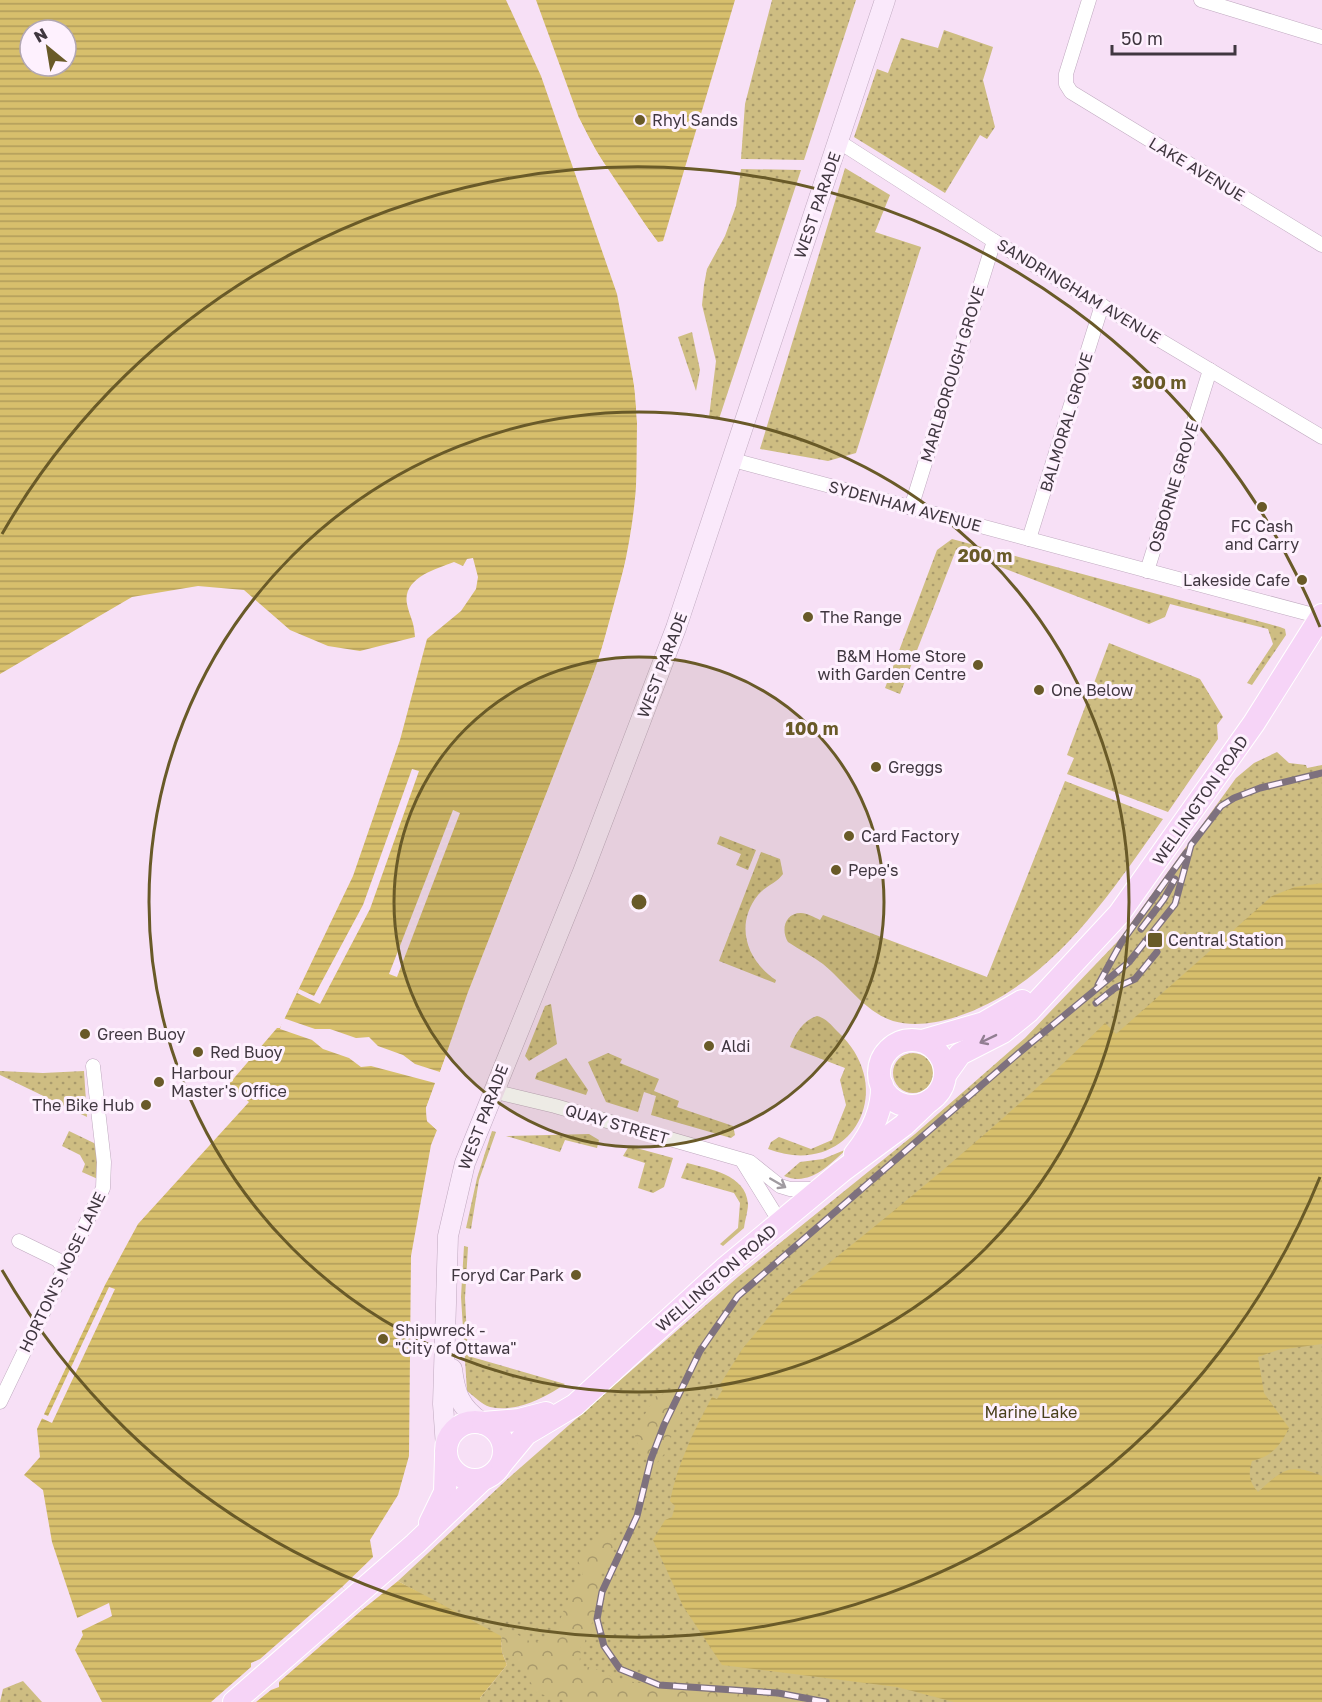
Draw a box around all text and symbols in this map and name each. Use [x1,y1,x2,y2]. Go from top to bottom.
north arrow [18,18,78,78]
scale bar [1112,18,1235,56]
text: N [30,23,51,47]
text: 50 m [1121,27,1163,49]
place label: Rhyl Sands [652,110,738,130]
marker: Rhyl Sands [633,113,647,127]
street label: LAKE AVENUE [1145,132,1249,206]
street label: WEST PARADE [789,149,845,261]
street label: SANDRINGHAM AVENUE [993,234,1165,348]
street label: MARLBOROUGH GROVE [916,284,988,464]
street label: BALMORAL GROVE [1035,350,1097,494]
text: 300 m [1132,371,1186,393]
street label: OSBORNE GROVE [1144,419,1202,555]
street label: SYDENHAM AVENUE [826,476,984,536]
marker: FC Cash and Carry [1255,500,1269,514]
place label: FC Cash and Carry [1225,516,1299,554]
text: 200 m [958,544,1012,566]
place label: Lakeside Cafe [1183,570,1290,590]
marker: Lakeside Cafe [1295,573,1309,587]
place label: The Range [820,607,902,627]
street label: WEST PARADE [633,609,691,721]
marker: The Range [801,610,815,624]
place label: B&M Home Store with Garden Centre [818,646,966,684]
marker: B&M Home Store with Garden Centre [971,658,985,672]
place label: One Below [1051,680,1133,700]
marker: One Below [1032,683,1046,697]
text: 100 m [786,717,838,739]
street label: WELLINGTON ROAD [1148,731,1252,869]
place label: Greggs [888,757,943,777]
marker: Greggs [869,760,883,774]
place label: Card Factory [861,826,960,846]
marker: Card Factory [842,829,856,843]
place label: Pepe's [848,860,899,880]
marker: Pepe's [829,863,843,877]
centre of rings [629,892,649,912]
place label: Central Station [1168,930,1284,950]
marker: Central Station [1146,931,1164,949]
place label: Green Buoy [97,1024,185,1044]
marker: Green Buoy [78,1027,92,1041]
one-way arrow [979,1034,997,1045]
place label: Aldi [721,1036,751,1056]
marker: Aldi [702,1039,716,1053]
place label: Red Buoy [210,1042,283,1062]
marker: Red Buoy [191,1045,205,1059]
street label: WEST PARADE [454,1061,512,1173]
place label: Harbour Master's Office [171,1063,287,1101]
marker: Harbour Master's Office [152,1075,166,1089]
place label: The Bike Hub [32,1095,134,1115]
marker: The Bike Hub [139,1098,153,1112]
street label: QUAY STREET [563,1100,671,1148]
one-way arrow [769,1177,786,1189]
street label: HORTON'S NOSE LANE [14,1188,110,1356]
street label: WELLINGTON ROAD [652,1220,780,1336]
place label: Foryd Car Park [451,1265,564,1285]
marker: Foryd Car Park [569,1268,583,1282]
place label: Shipwreck - "City of Ottawa" [395,1320,517,1358]
marker: Shipwreck - "City of Ottawa" [376,1332,390,1346]
park label: Marine Lake [985,1402,1077,1422]

